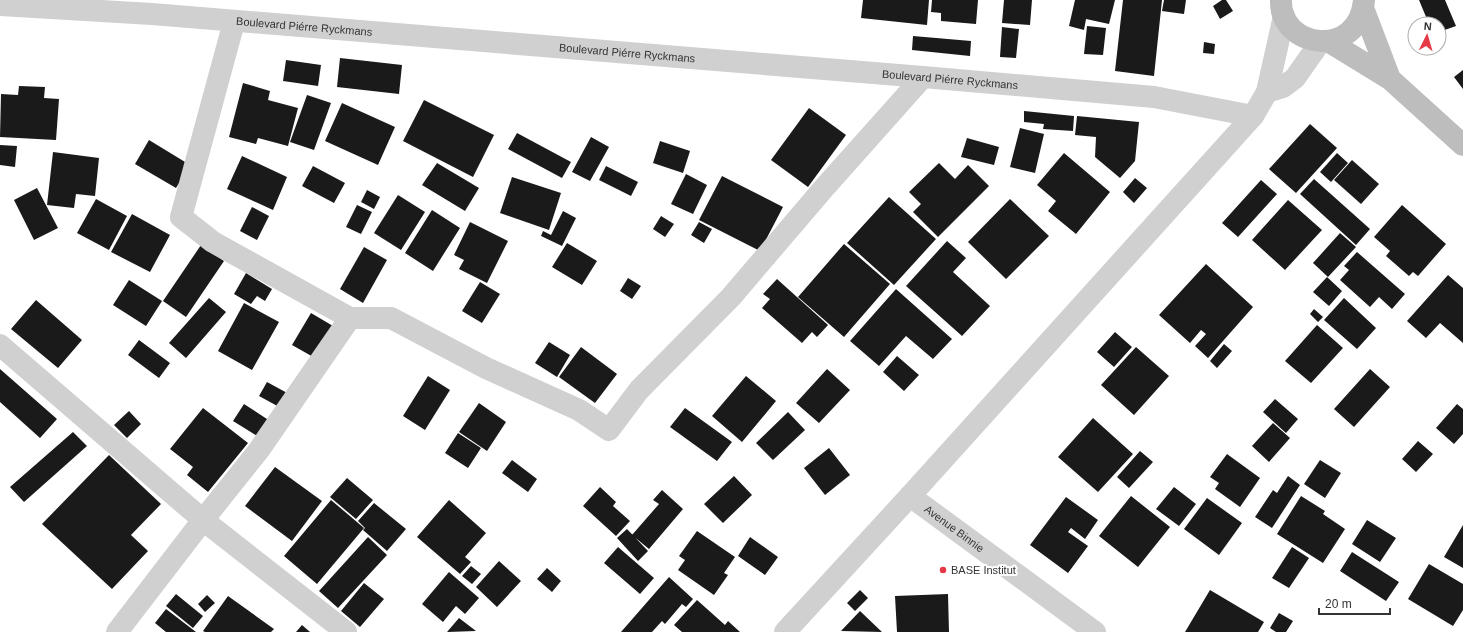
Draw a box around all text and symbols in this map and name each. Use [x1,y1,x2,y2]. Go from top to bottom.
street label: Boulevard Piérre Ryckmans [236,15,373,38]
north arrow [1407,16,1447,56]
text: N [1423,20,1432,32]
street label: Boulevard Piérre Ryckmans [559,41,696,64]
street label: Boulevard Piérre Ryckmans [882,68,1019,91]
street label: Avenue Binnie [922,503,986,554]
place label: BASE Institut [951,564,1016,576]
marker: BASE Institut [938,565,948,575]
scale bar [1319,590,1390,616]
text: 20 m [1325,597,1352,611]

